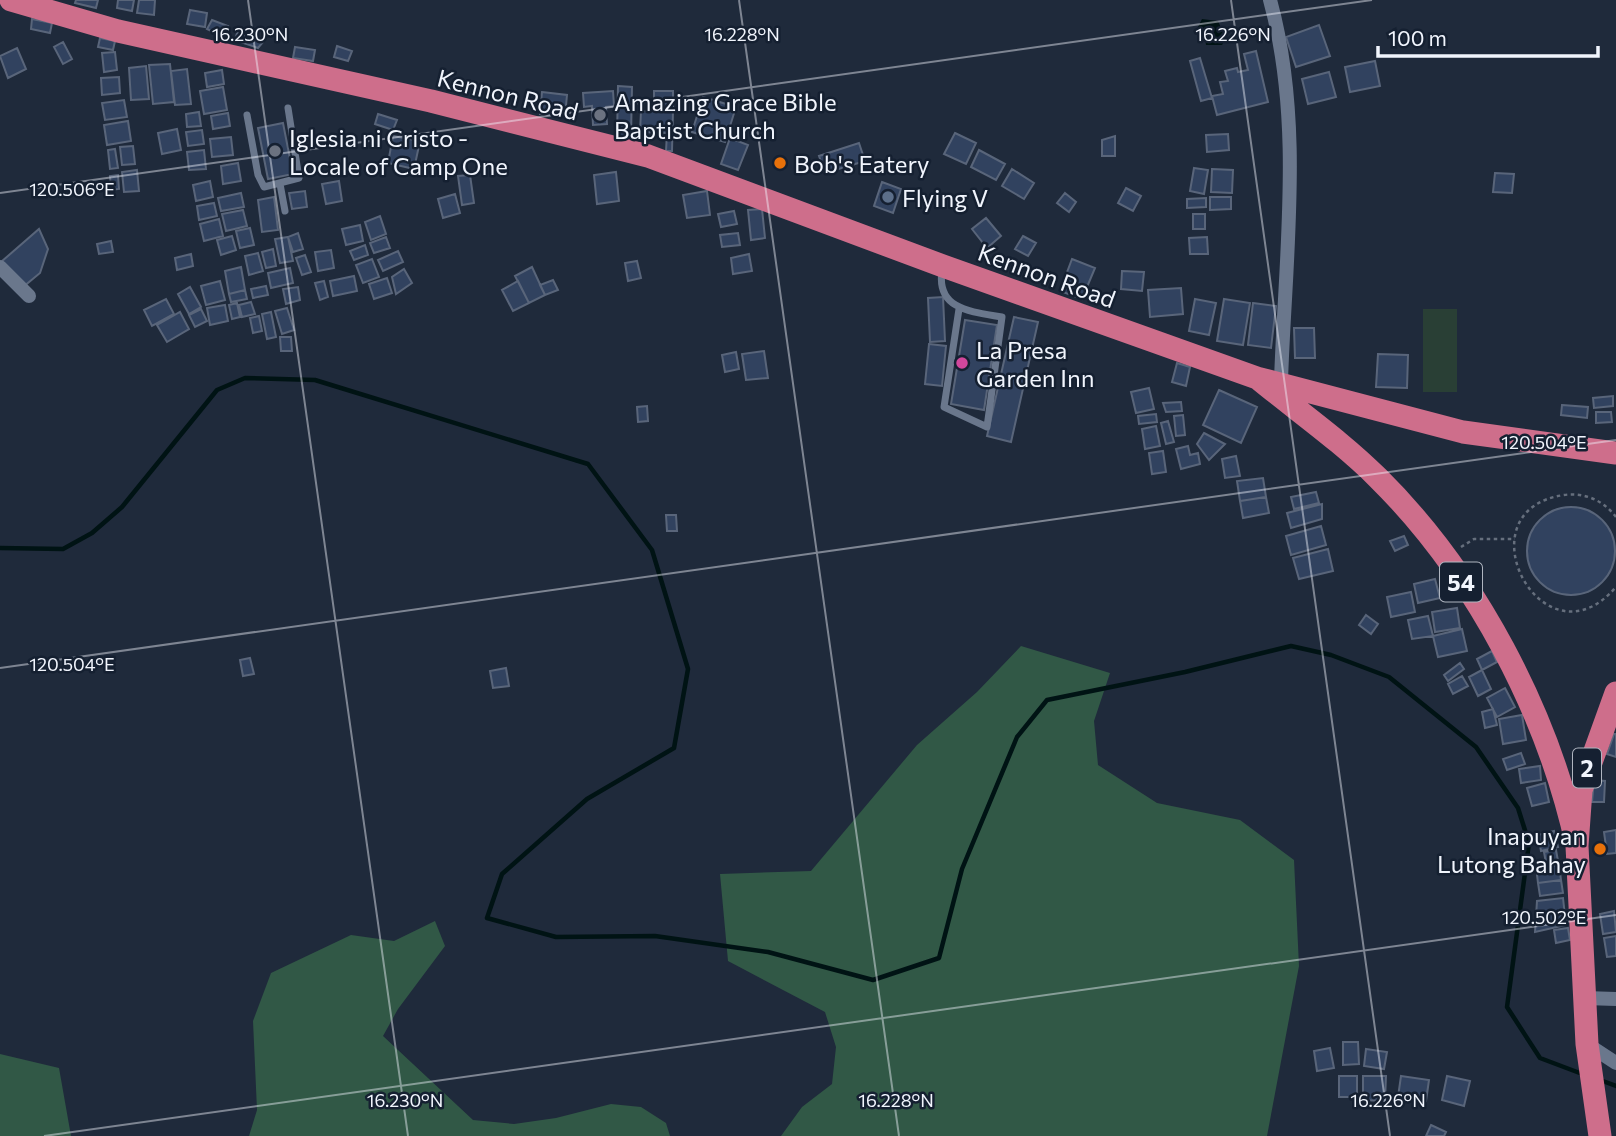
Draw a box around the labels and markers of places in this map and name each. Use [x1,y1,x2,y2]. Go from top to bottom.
place label: Amazing Grace Bible Baptist Church [614,87,837,144]
marker: Amazing Grace Bible Baptist Church [592,107,608,123]
place label: Iglesia ni Cristo - Locale of Camp One [289,123,508,180]
marker: Iglesia ni Cristo - Locale of Camp One [267,143,283,159]
place label: Bob's Eatery [794,149,930,178]
marker: Bob's Eatery [772,155,788,171]
place label: Flying V [902,183,988,212]
marker: Flying V [880,189,896,205]
place label: La Presa Garden Inn [976,335,1094,392]
marker: La Presa Garden Inn [954,355,970,371]
place label: Inapuyan Lutong Bahay [1437,821,1586,878]
marker: Inapuyan Lutong Bahay [1592,841,1608,857]

